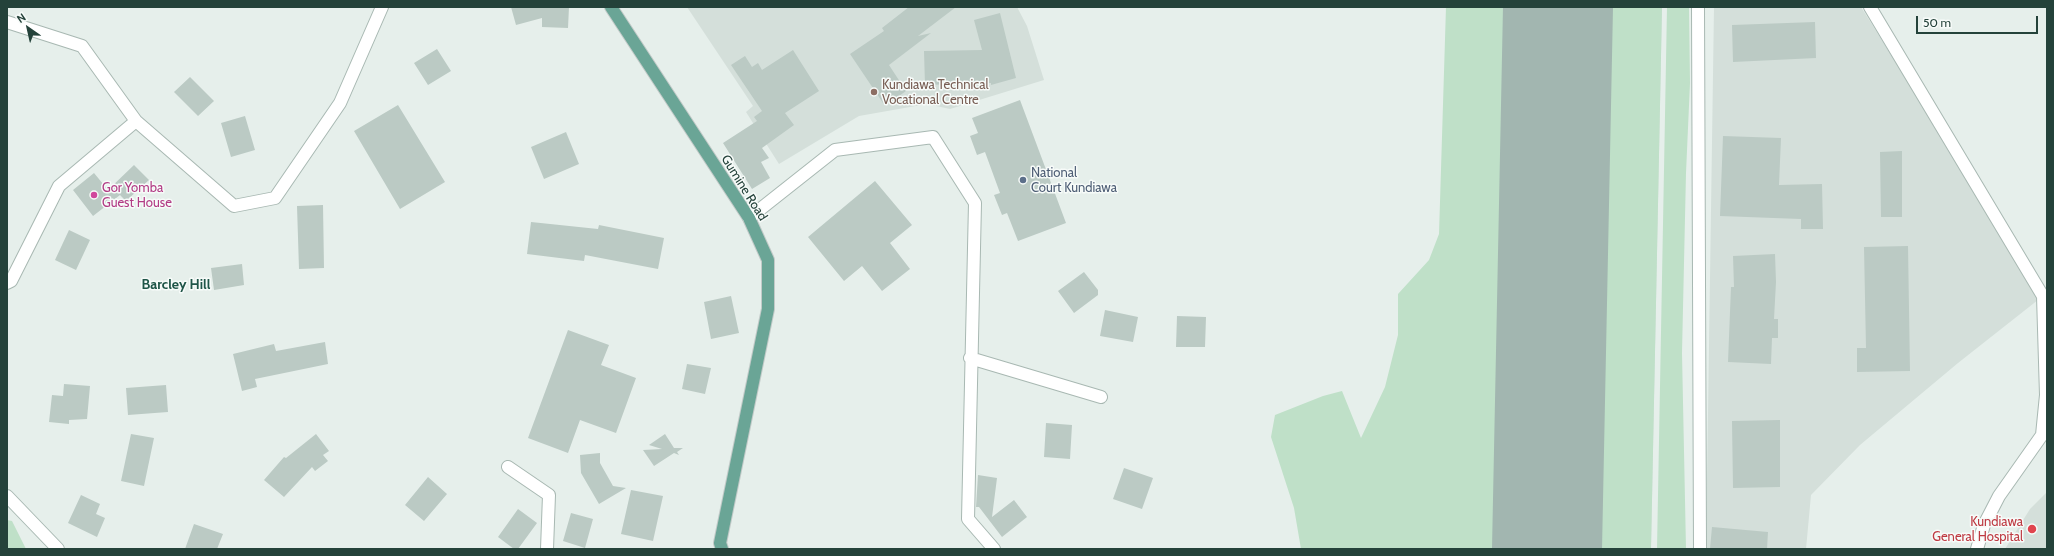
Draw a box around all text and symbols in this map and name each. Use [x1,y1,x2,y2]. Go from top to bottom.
north arrow [8,8,48,48]
scale bar [1918,8,2040,34]
text: N [14,10,28,26]
text: 50 m [1923,15,1951,30]
place label: Kundiawa Technical Vocational Centre [882,77,988,108]
marker: Kundiawa Technical Vocational Centre [869,87,879,97]
street label: Gumine Road [718,152,770,224]
place label: National Court Kundiawa [1031,165,1117,196]
marker: National Court Kundiawa [1018,175,1028,185]
place label: Gor Yomba Guest House [102,180,172,211]
marker: Gor Yomba Guest House [89,190,99,200]
district label: Barcley Hill [142,277,210,293]
place label: Kundiawa General Hospital [1932,514,2023,545]
marker: Kundiawa General Hospital [2026,523,2038,535]

